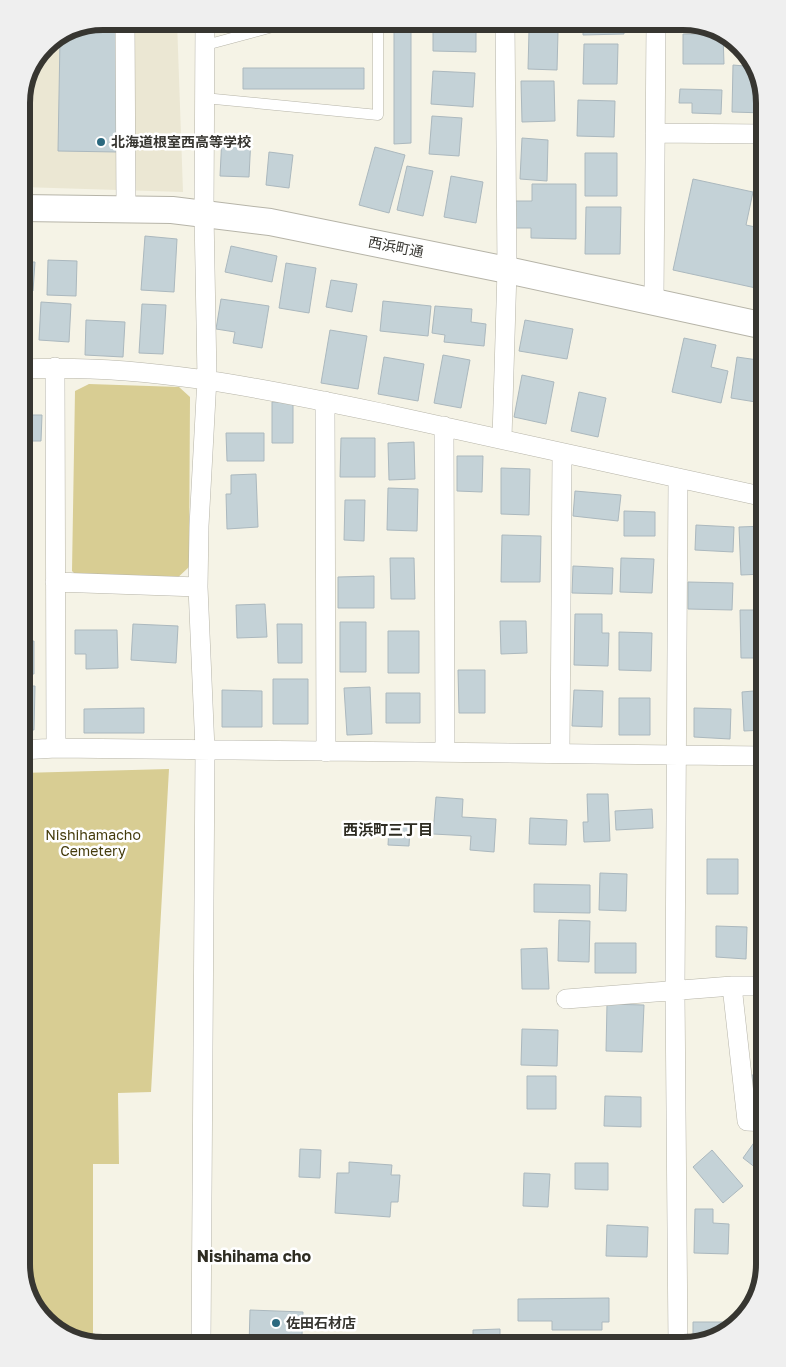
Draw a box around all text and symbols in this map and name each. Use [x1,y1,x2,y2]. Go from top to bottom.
place label: 北海道根室西高等学校 [111,133,251,150]
marker: 北海道根室西高等学校 [95,136,107,148]
street label: 西浜町通 [367,233,425,260]
district label: 西浜町三丁目 [343,820,433,838]
park label: Nishihamacho Cemetery [45,826,141,859]
district label: Nishihama cho [197,1246,312,1266]
place label: 佐田石材店 [286,1314,356,1331]
marker: 佐田石材店 [270,1317,282,1329]

